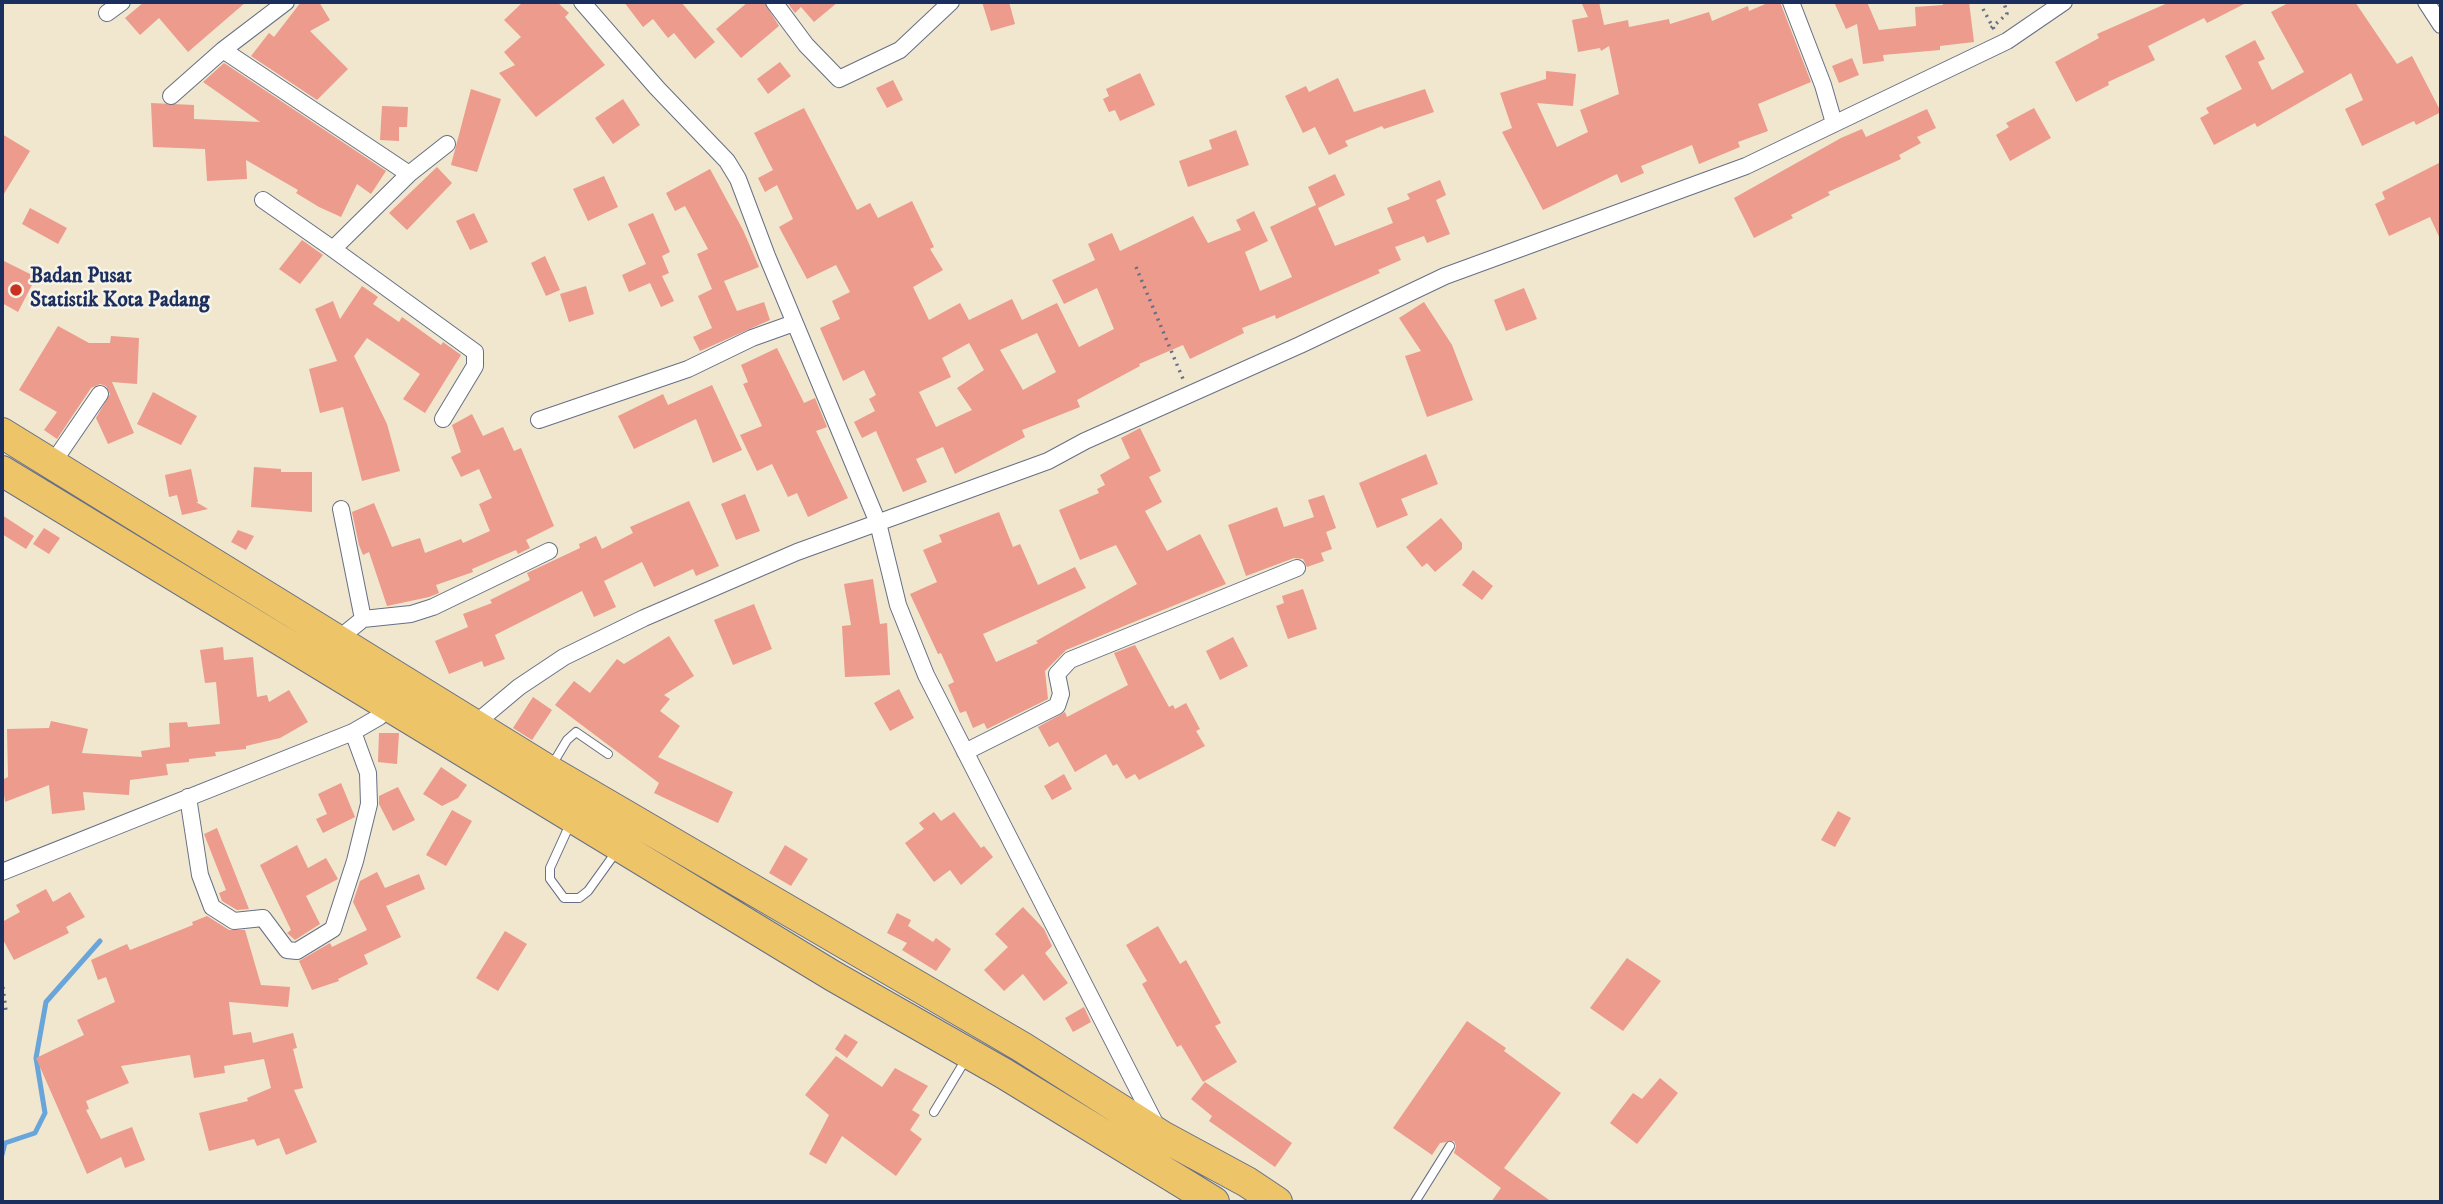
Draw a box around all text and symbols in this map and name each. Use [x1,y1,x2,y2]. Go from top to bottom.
place label: Badan Pusat Statistik Kota Padang [30,265,209,315]
marker: Badan Pusat Statistik Kota Padang [8,282,24,298]

